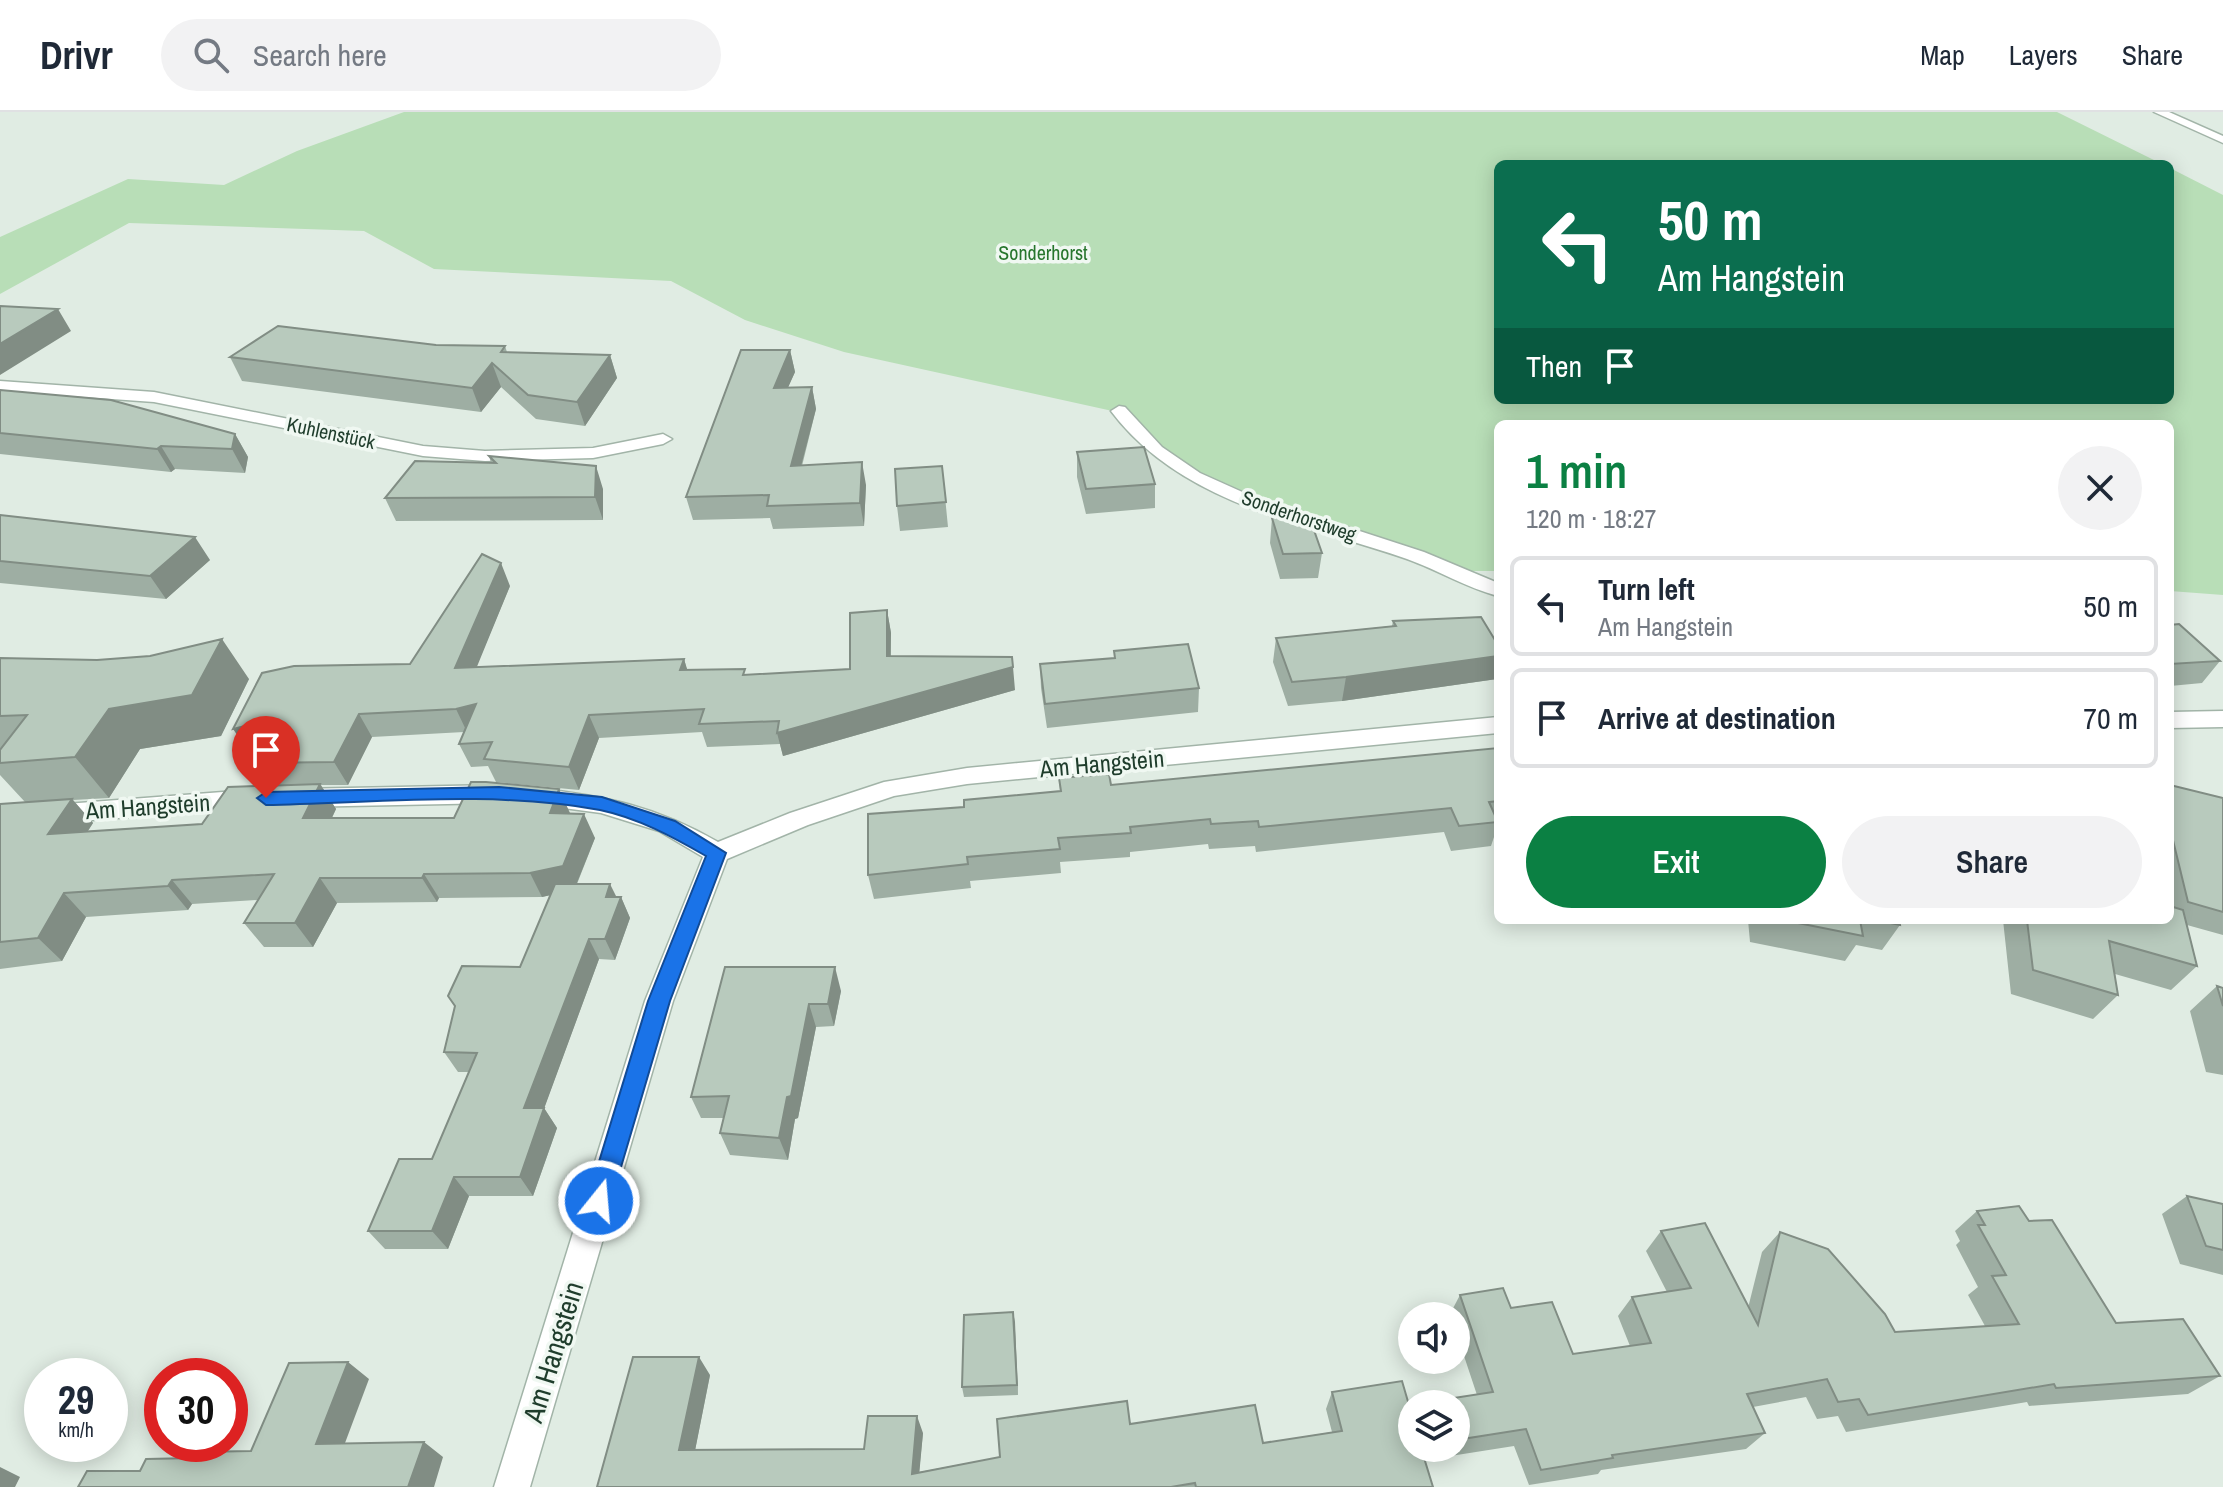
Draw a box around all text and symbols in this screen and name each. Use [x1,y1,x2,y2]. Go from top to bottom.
search box [161,19,721,91]
text: Drivr [40,30,113,81]
icon: search [189,33,233,77]
text: Search here [253,35,387,75]
text: Map [1920,36,1965,74]
text: Layers [2009,36,2078,74]
text: Share [2122,36,2183,74]
text: 50 m [1658,182,1763,257]
icon: left [1526,192,1630,296]
park label: Sonderhorst [998,239,1088,266]
text: Am Hangstein [1658,254,1845,302]
icon: arrive [1598,344,1642,388]
text: Then [1526,346,1582,386]
street label: Kuhlenstück [285,410,378,455]
text: 1 min [1526,438,1627,503]
button: close [2058,446,2142,530]
street label: Sonderhorstweg [1238,483,1360,548]
text: 120 m · 18:27 [1526,501,1656,536]
text: Turn left [1598,569,1695,609]
icon: left [1530,584,1574,628]
text: 50 m [2083,586,2138,626]
text: Am Hangstein [1598,609,1733,644]
icon: arrive [1530,696,1574,740]
text: Arrive at destination [1598,698,1836,738]
text: 70 m [2083,698,2138,738]
pin [232,716,300,798]
icon: arrive [244,728,288,772]
street label: Am Hangstein [1037,742,1165,784]
street label: Am Hangstein [84,786,211,826]
button: Exit [1526,816,1826,908]
button: Share [1842,816,2142,908]
position arrow [557,1159,641,1243]
street label: Am Hangstein [513,1277,592,1428]
map controls [1398,1302,1470,1462]
button: sound [1398,1302,1470,1374]
speed limit sign: 30 [144,1358,248,1462]
text: 29 [58,1373,94,1426]
button: layers [1398,1390,1470,1462]
text: km/h [58,1416,94,1443]

